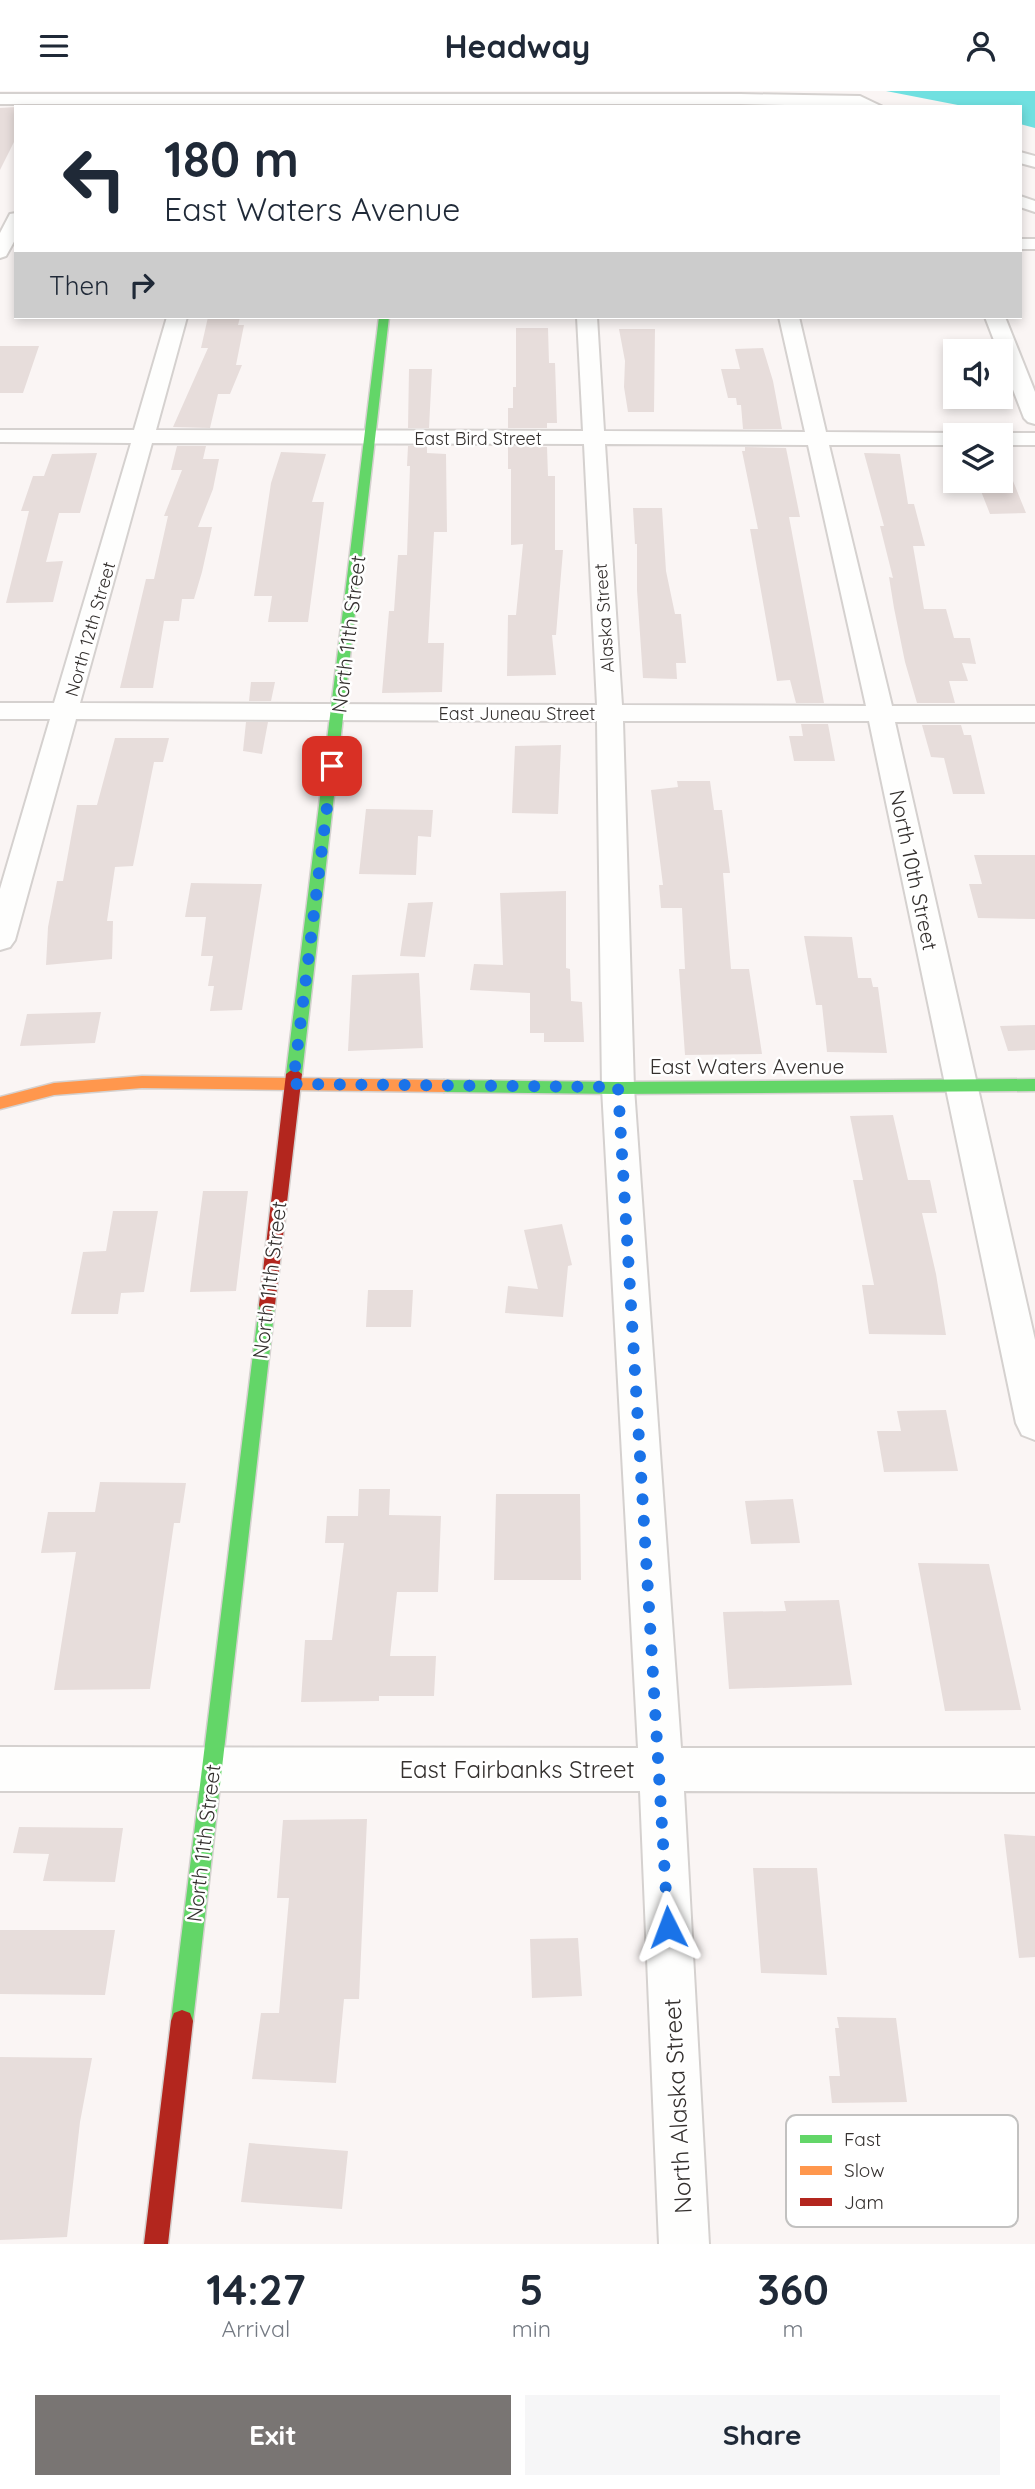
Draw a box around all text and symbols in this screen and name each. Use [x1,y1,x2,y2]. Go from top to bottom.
text: Headway [445,26,590,66]
icon: menu [35,27,73,65]
icon: person [962,27,1000,65]
text: 180 m [164,128,299,189]
icon: left [49,133,140,224]
text: East Waters Avenue [164,189,460,229]
icon: right [123,266,161,304]
text: Then [49,269,109,302]
map controls [943,339,1013,493]
button: sound [943,339,1013,409]
button: layers [943,423,1013,493]
street label: East Bird Street [414,427,542,450]
street label: North 11th Street [325,554,371,714]
street label: North 12th Street [60,559,120,699]
street label: Alaska Street [589,562,619,674]
street label: East Juneau Street [439,702,595,725]
pin [302,736,362,796]
icon: arrive [313,747,351,785]
street label: North 10th Street [884,787,944,953]
street label: East Waters Avenue [650,1053,844,1079]
street label: North 11th Street [246,1200,292,1360]
street label: East Fairbanks Street [399,1754,635,1784]
street label: North 11th Street [180,1763,226,1923]
position arrow [631,1890,705,1964]
street label: North Alaska Street [656,1997,698,2215]
legend [786,2115,1018,2227]
text: Fast [844,2127,881,2151]
text: Slow [844,2158,885,2182]
text: Jam [844,2190,884,2214]
text: 14:27 [206,2263,306,2316]
text: 5 [519,2263,544,2316]
text: 360 [757,2263,829,2316]
text: Arrival [221,2314,290,2343]
text: min [512,2314,551,2343]
text: m [783,2314,804,2343]
button: Exit [35,2395,511,2475]
button: Share [525,2395,1000,2475]

